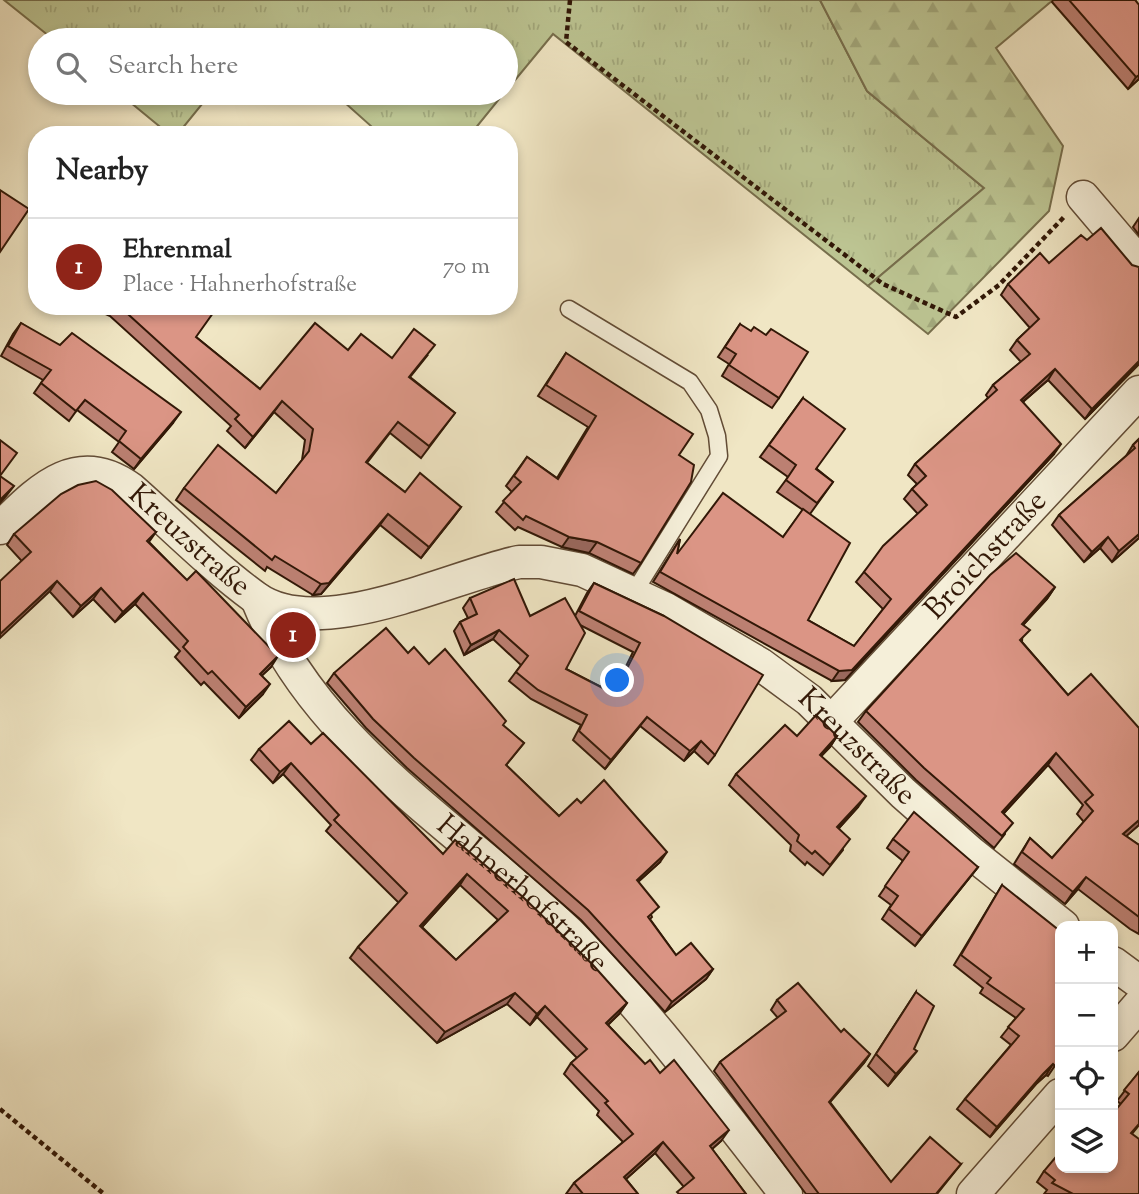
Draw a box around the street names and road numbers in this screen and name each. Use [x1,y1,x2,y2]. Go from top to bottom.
street label: Kreuzstraße [118,474,259,608]
street label: Broichstraße [915,482,1057,630]
street label: Kreuzstraße [787,678,925,816]
street label: Hahnerhofstraße [427,805,618,983]

